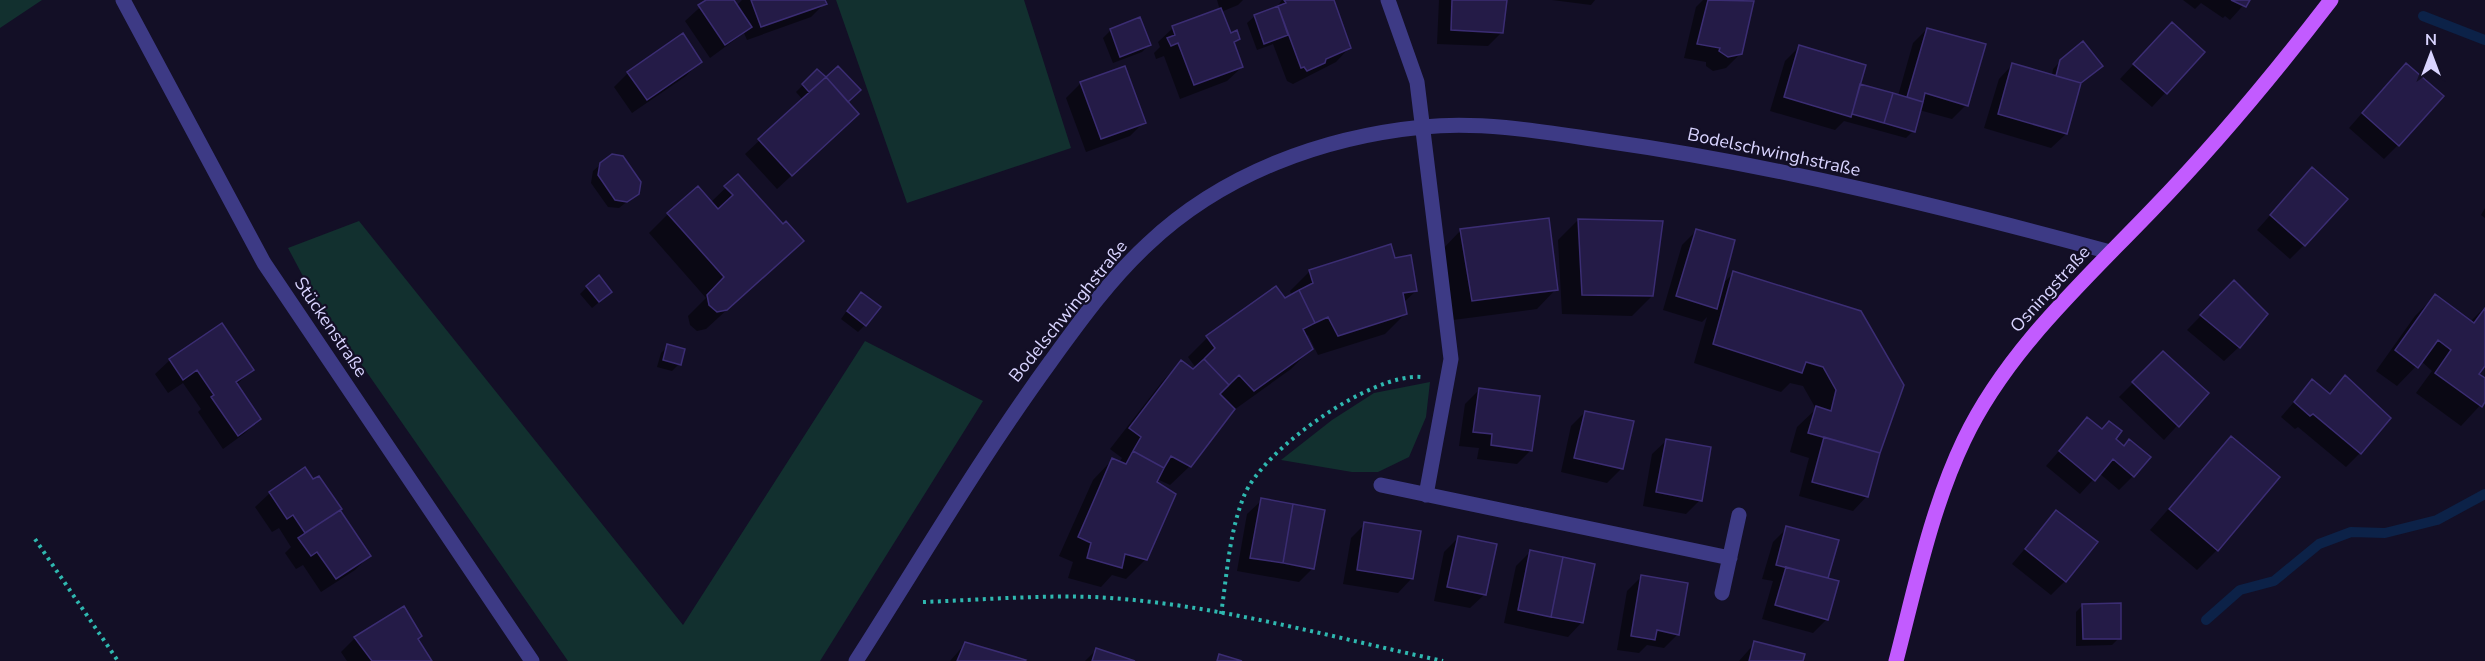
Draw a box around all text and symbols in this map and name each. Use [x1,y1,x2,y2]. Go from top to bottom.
north arrow [2401,24,2461,84]
text: N [2425,29,2437,51]
street label: Bodelschwinghstraße [1685,122,1863,182]
street label: Bodelschwinghstraße [1003,235,1133,387]
street label: Osningstraße [2005,240,2095,338]
street label: Stückenstraße [289,272,373,382]

